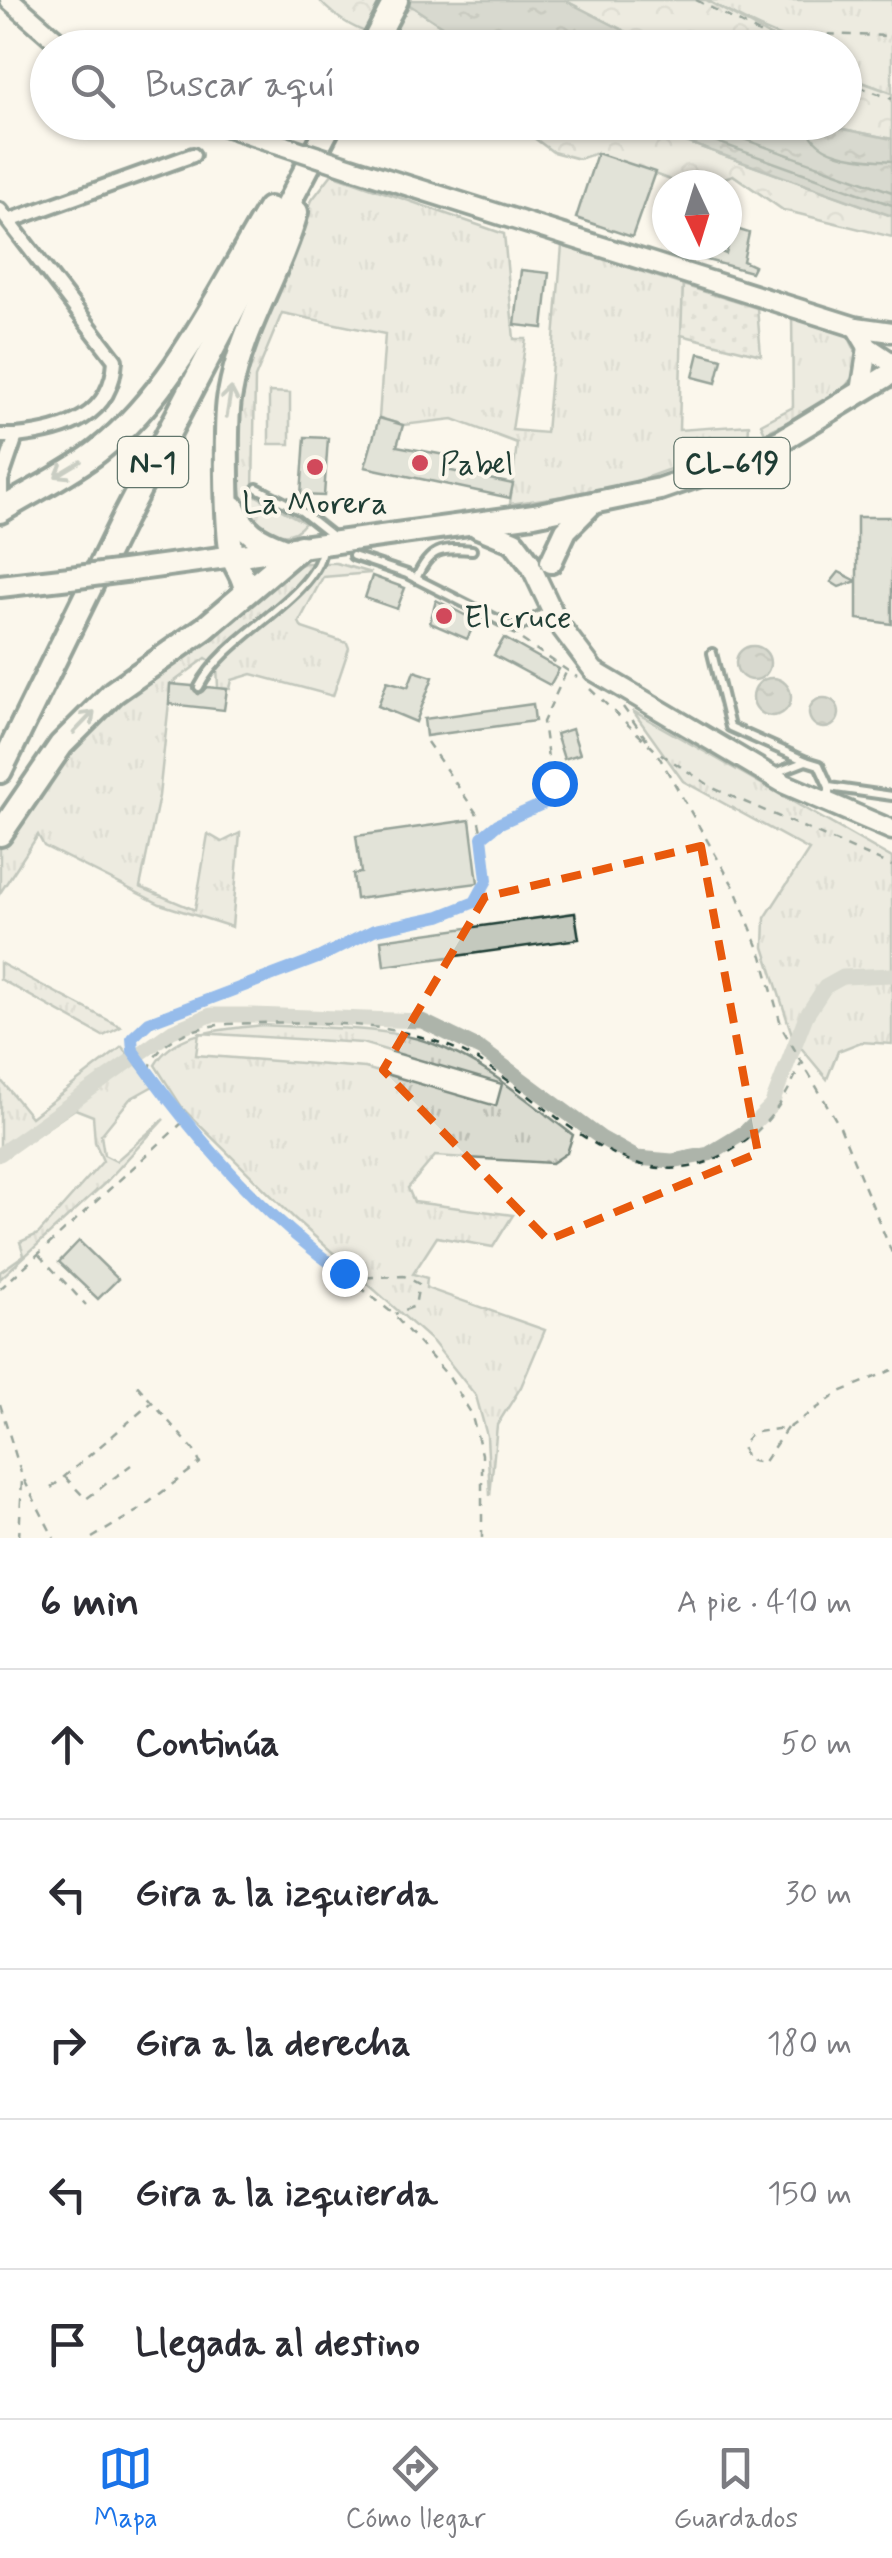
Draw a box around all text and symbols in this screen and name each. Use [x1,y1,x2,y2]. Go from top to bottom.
search box [30,30,862,140]
icon: search [65,58,120,113]
text: Buscar aquí [145,61,336,110]
north arrow [652,170,742,260]
one-way arrow [220,386,239,419]
road number: N-1 [118,437,188,487]
road number: CL-619 [674,438,790,488]
place label: Pabel [440,444,513,486]
marker: Pabel [409,452,431,474]
marker: La Morera [304,456,326,478]
one-way arrow [54,459,83,479]
place label: La Morera [242,483,388,525]
place label: El cruce [464,597,572,639]
marker: El cruce [433,605,455,627]
one-way arrow [72,710,96,734]
route start [532,761,578,807]
route end [322,1251,368,1297]
text: 6 min [40,1576,139,1631]
text: A pie · 410 m [677,1582,852,1624]
icon: ahead [40,1717,95,1772]
text: Continúa [135,1720,280,1769]
text: 50 m [780,1723,852,1765]
icon: left [40,1867,95,1922]
text: Gira a la izquierda [135,1870,438,1919]
text: 30 m [785,1873,852,1915]
icon: right [40,2017,95,2072]
text: Gira a la derecha [135,2020,411,2069]
text: 180 m [767,2023,852,2065]
icon: left [40,2167,95,2222]
text: Gira a la izquierda [135,2170,438,2219]
text: 150 m [767,2173,852,2215]
icon: arrive [40,2317,95,2372]
text: Llegada al destino [135,2320,420,2369]
tab: Mapa [94,2441,158,2538]
tab: Cómo llegar [346,2441,486,2538]
tab: Guardados [674,2441,798,2538]

